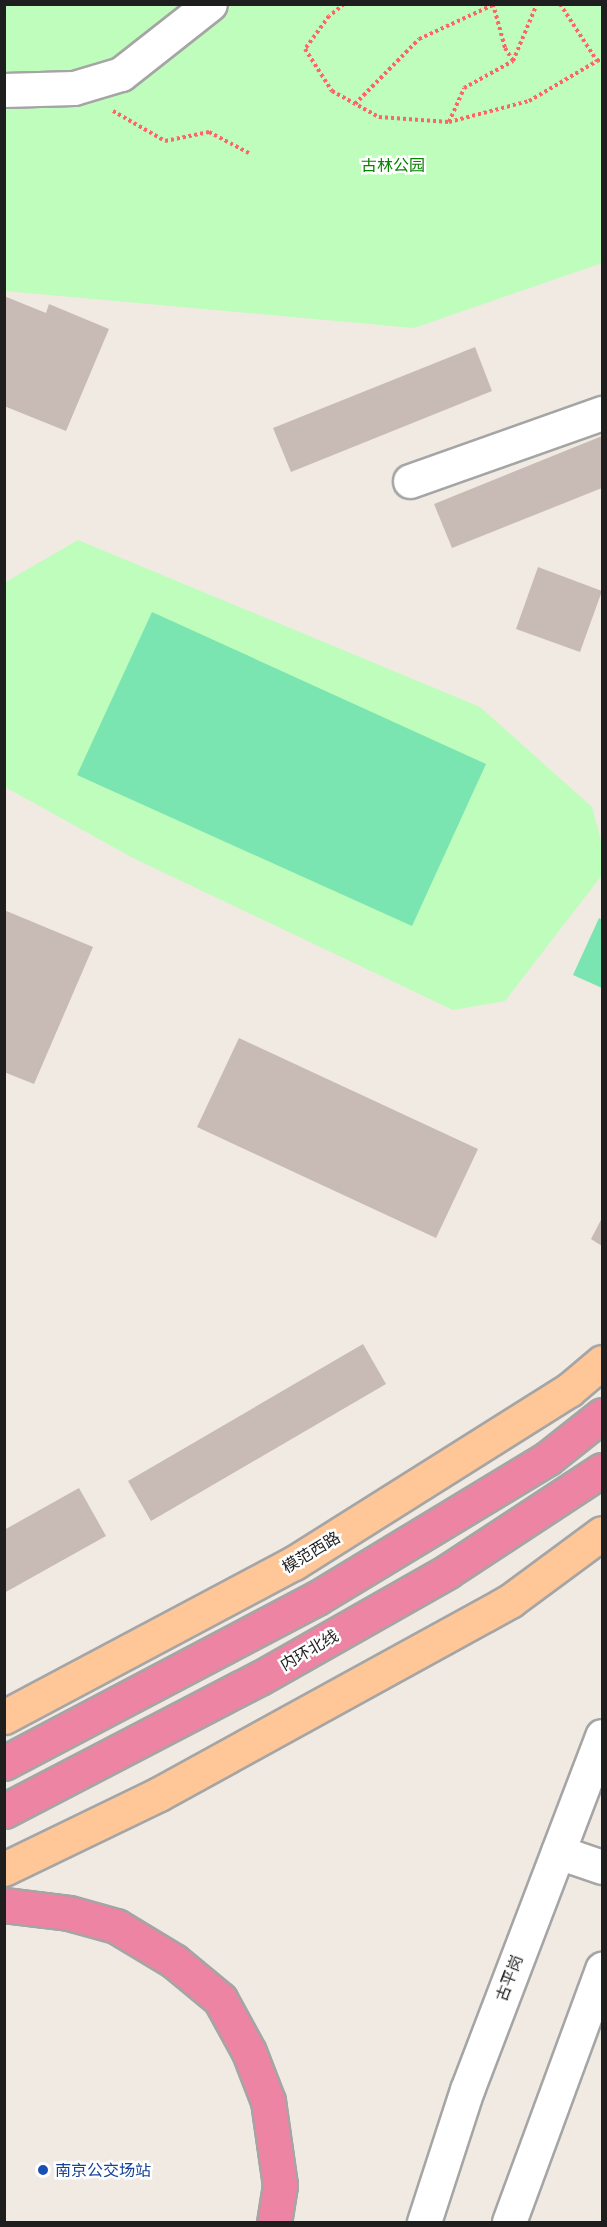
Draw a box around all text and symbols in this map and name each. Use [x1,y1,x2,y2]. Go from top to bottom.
park label: 古林公园 [361,155,425,175]
street label: 模范西路 [279,1527,343,1577]
street label: 内环北线 [276,1626,342,1674]
street label: 古平岗 [491,1952,527,2004]
place label: 南京公交场站 [55,2160,151,2180]
marker: 南京公交场站 [36,2163,50,2177]

